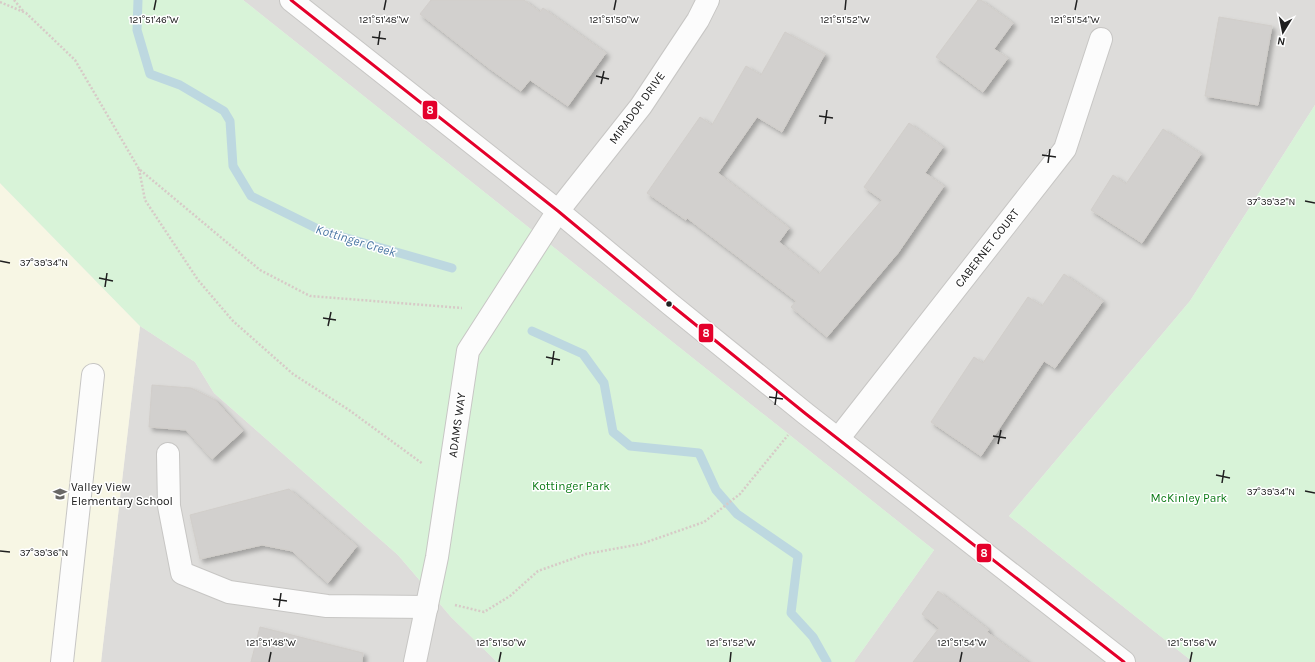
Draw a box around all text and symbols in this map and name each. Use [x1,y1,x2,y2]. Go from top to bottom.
north arrow [1263,12,1303,52]
text: 121°51'46"W [129,14,179,26]
text: 121°51'48"W [359,14,409,26]
text: 121°51'50"W [589,14,639,26]
text: 121°51'52"W [820,14,870,26]
text: 121°51'54"W [1050,14,1100,26]
text: N [1276,34,1286,48]
street label: MIRADOR DRIVE [606,69,668,147]
line badge: 8 [422,100,438,120]
text: 8 [426,104,434,117]
text: 37°39'32"N [1247,196,1295,208]
street label: CABERNET COURT [952,206,1022,290]
water label: Kottinger Creek [314,221,398,260]
text: 37°39'34"N [20,257,68,269]
unlabelled marker [664,299,674,309]
line badge: 8 [698,323,714,343]
text: 8 [702,327,710,340]
street label: ADAMS WAY [446,391,469,458]
park label: Kottinger Park [532,479,610,493]
place label: Valley View Elementary School [71,480,173,508]
school or university icon: Valley View Elementary School [52,486,68,502]
text: 37°39'34"N [1247,486,1295,498]
park label: McKinley Park [1151,491,1228,505]
line badge: 8 [976,543,992,563]
text: 37°39'36"N [20,547,68,559]
text: 8 [980,547,988,560]
text: 121°51'48"W [246,637,296,649]
text: 121°51'50"W [476,637,526,649]
text: 121°51'52"W [706,637,756,649]
text: 121°51'54"W [937,637,987,649]
text: 121°51'56"W [1167,637,1217,649]

